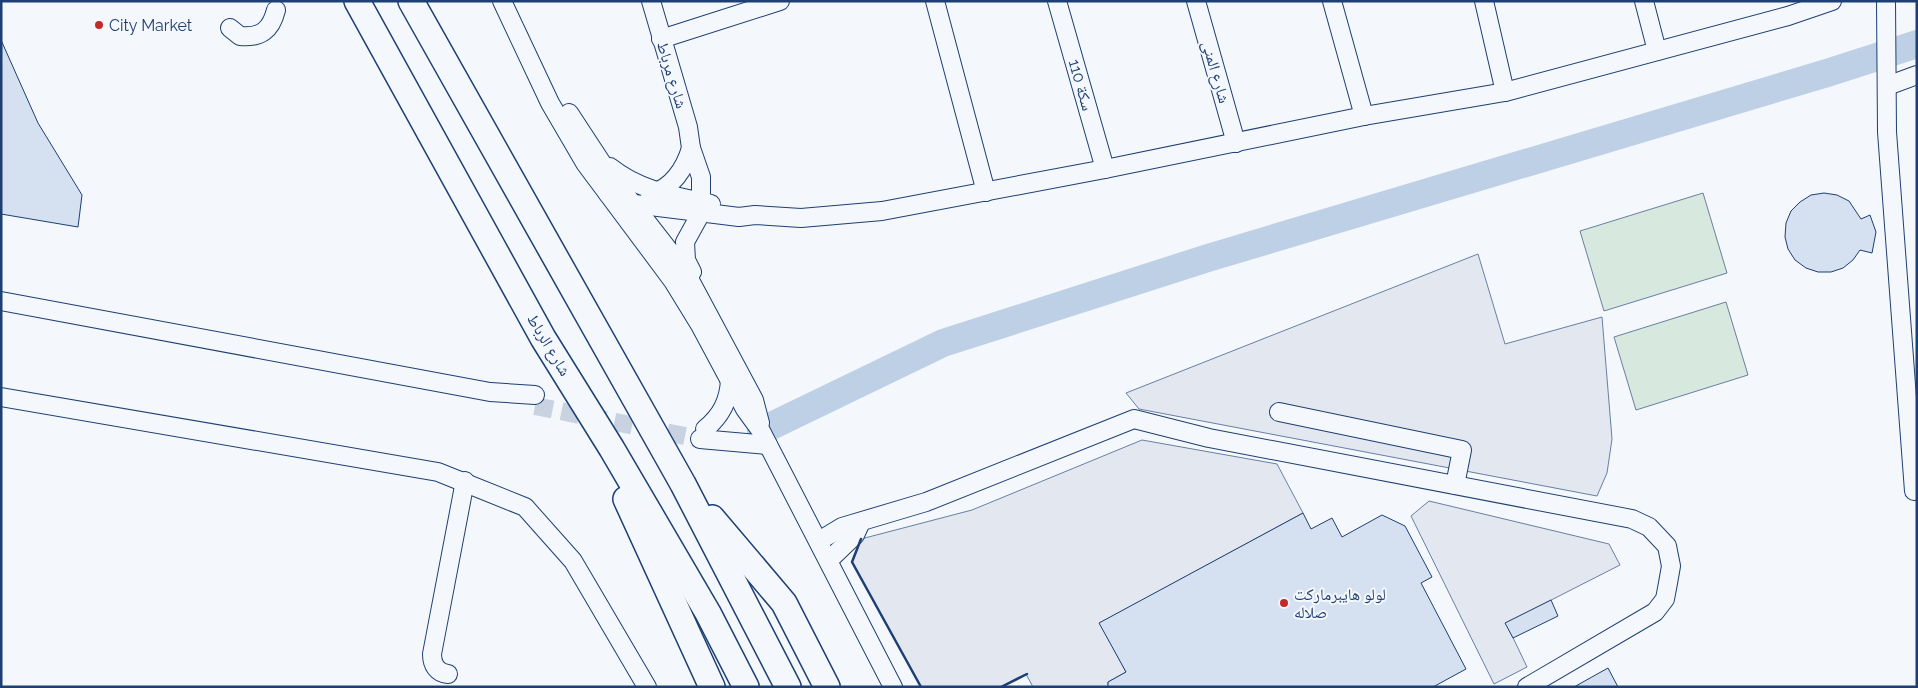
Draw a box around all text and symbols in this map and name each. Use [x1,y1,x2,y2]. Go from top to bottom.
place label: City Market [109,16,193,35]
marker: City Market [93,19,105,31]
street label: شارع مرباط [652,39,691,111]
street label: شارع المنى [1197,39,1234,106]
street label: سكة 110 [1065,57,1097,113]
street label: شارع الرباط [522,311,575,380]
place label: لولو هايبرماركت صلاله [1294,585,1386,622]
marker: لولو هايبرماركت صلاله [1278,597,1290,609]

